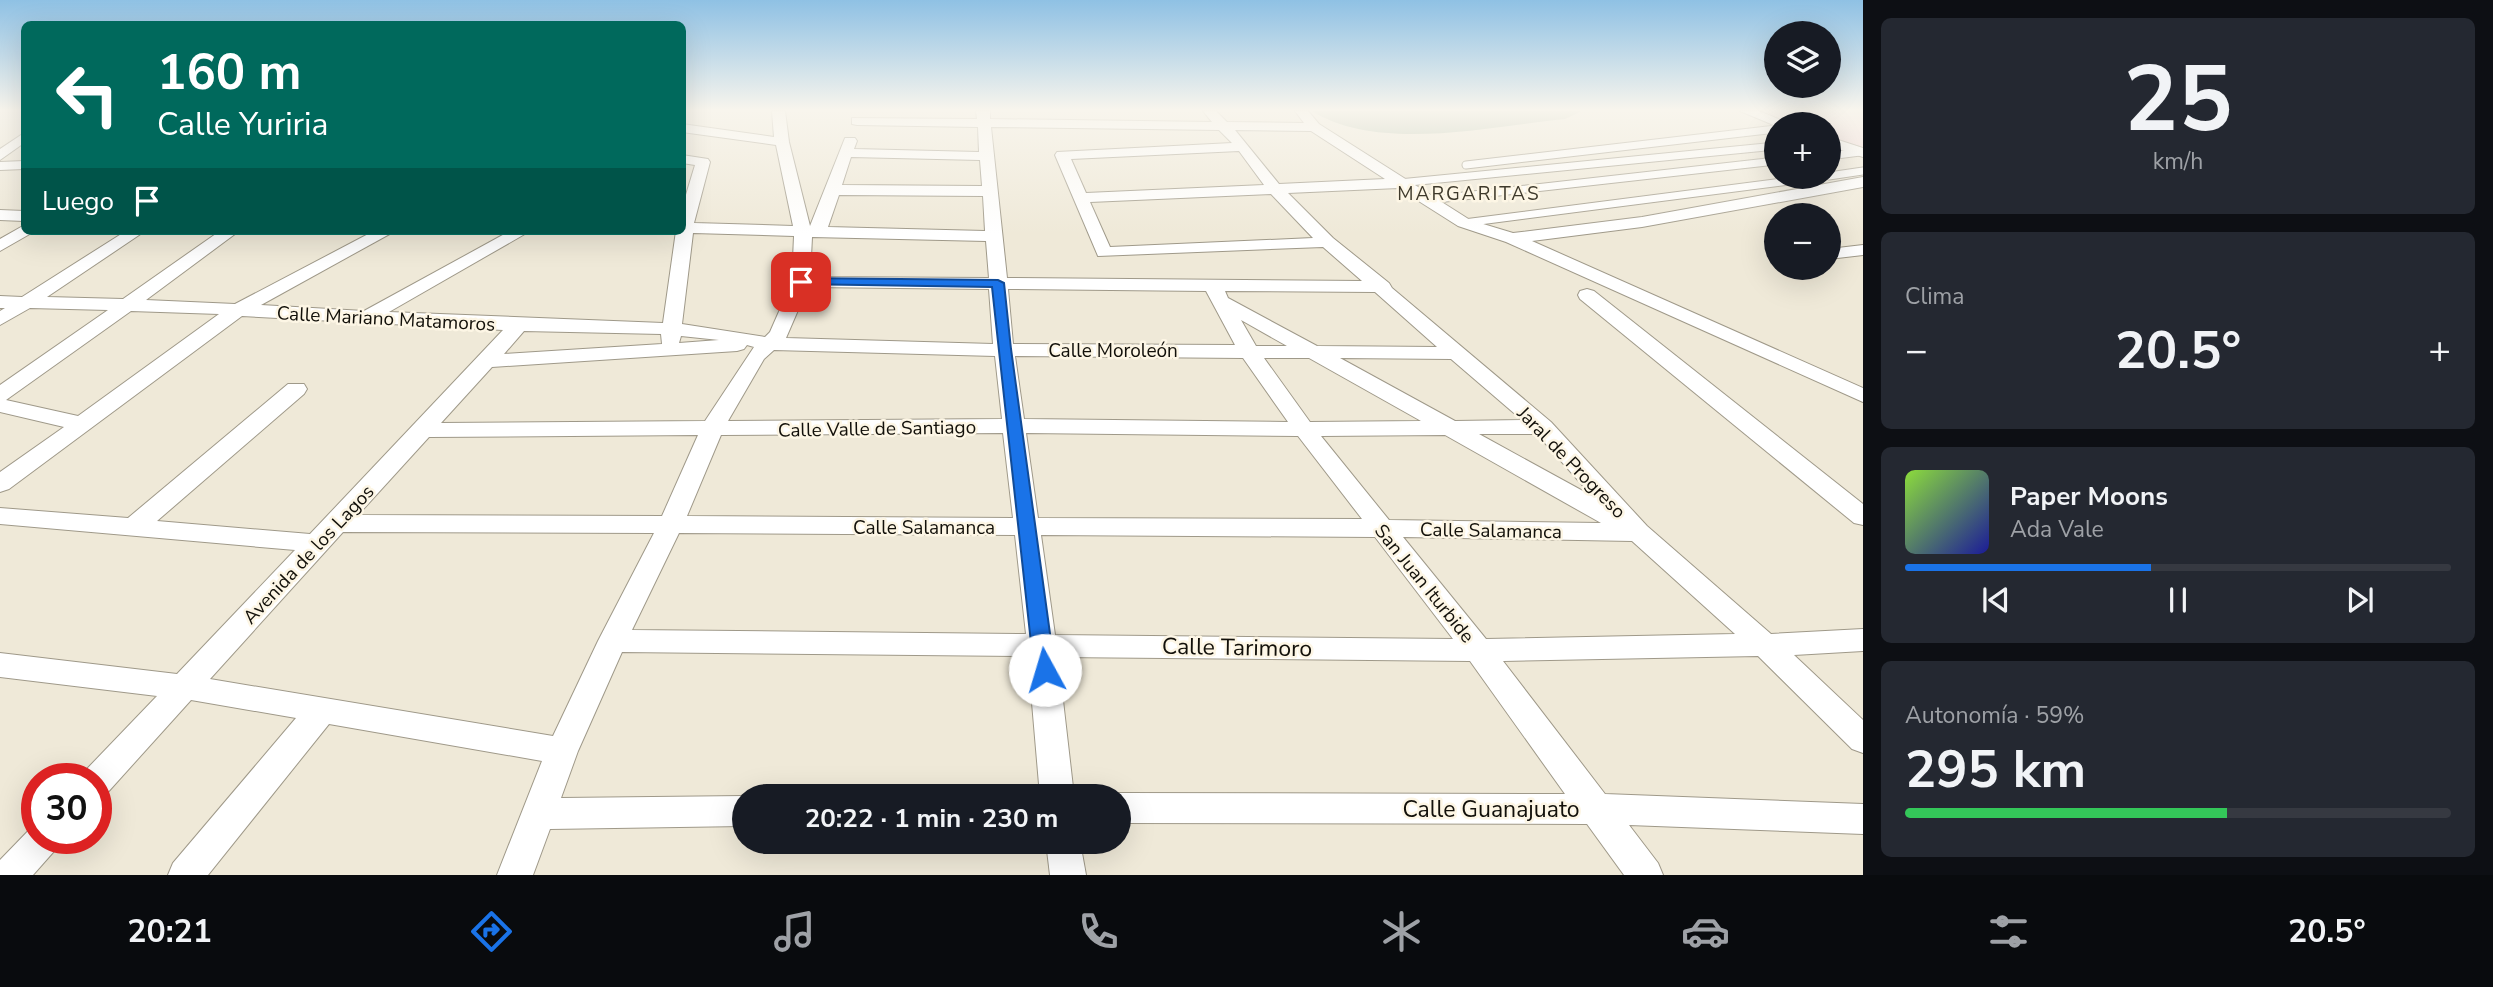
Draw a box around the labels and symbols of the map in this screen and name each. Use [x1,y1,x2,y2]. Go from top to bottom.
district label: MARGARITAS [1397,181,1541,207]
pin [771,252,831,312]
street label: Calle Mariano Matamoros [276,300,496,338]
street label: Calle Moroleón [1048,338,1178,364]
street label: Jaral de Progreso [1510,400,1631,524]
street label: Calle Valle de Santiago [778,414,976,444]
street label: Avenida de los Lagos [237,479,380,630]
street label: Calle Salamanca [853,515,995,541]
street label: Calle Salamanca [1420,517,1562,545]
street label: San Juan Iturbide [1368,519,1480,648]
street label: Calle Tarimoro [1162,631,1312,664]
position arrow [1008,633,1082,707]
speed limit sign: 30 [21,763,112,854]
street label: Calle Guanajuato [1402,794,1580,825]

